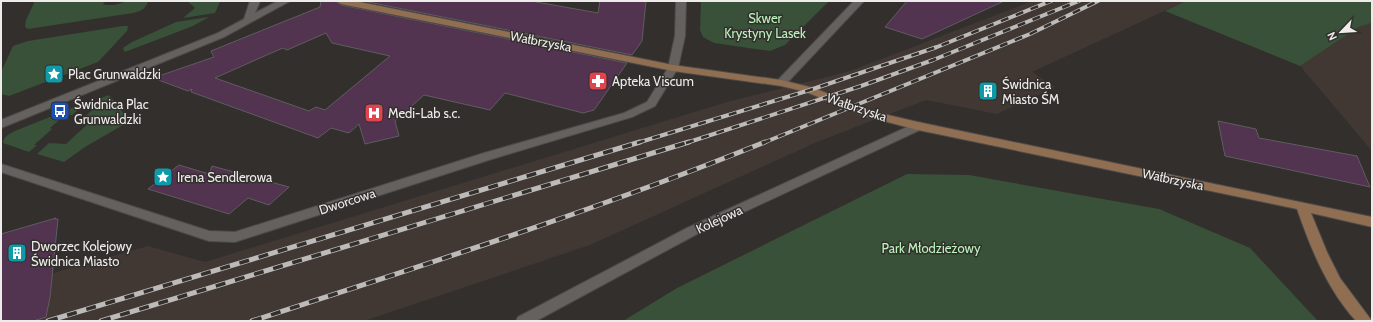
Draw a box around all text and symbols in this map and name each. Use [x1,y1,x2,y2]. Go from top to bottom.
park label: Skwer Krystyny Lasek [724,10,806,41]
north arrow [1321,12,1361,52]
street label: Wałbrzyska [509,27,574,55]
text: N [1324,30,1340,43]
place icon: Plac Grunwaldzki [43,63,65,85]
place label: Plac Grunwaldzki [68,66,161,82]
pharmacy icon: Apteka Viscum [587,70,609,92]
place label: Apteka Viscum [612,73,694,89]
place label: Świdnica Miasto ŚM [1002,76,1059,107]
building icon: Świdnica Miasto ŚM [977,80,999,102]
street label: Wałbrzyska [825,89,890,125]
place label: Świdnica Plac Grunwaldzki [74,96,149,127]
bus stop icon: Świdnica Plac Grunwaldzki [49,100,71,122]
hospital icon: Medi-Lab s.c. [363,102,385,124]
place label: Medi-Lab s.c. [388,105,460,121]
street label: Wałbrzyska [1141,165,1206,193]
place icon: Irena Sendlerowa [152,166,174,188]
place label: Irena Sendlerowa [177,169,273,185]
street label: Dworcowa [317,184,378,218]
street label: Kolejowa [693,201,746,238]
place label: Dworzec Kolejowy Świdnica Miasto [31,238,133,269]
park label: Park Młodzieżowy [881,240,981,256]
building icon: Dworzec Kolejowy Świdnica Miasto [6,242,28,264]

